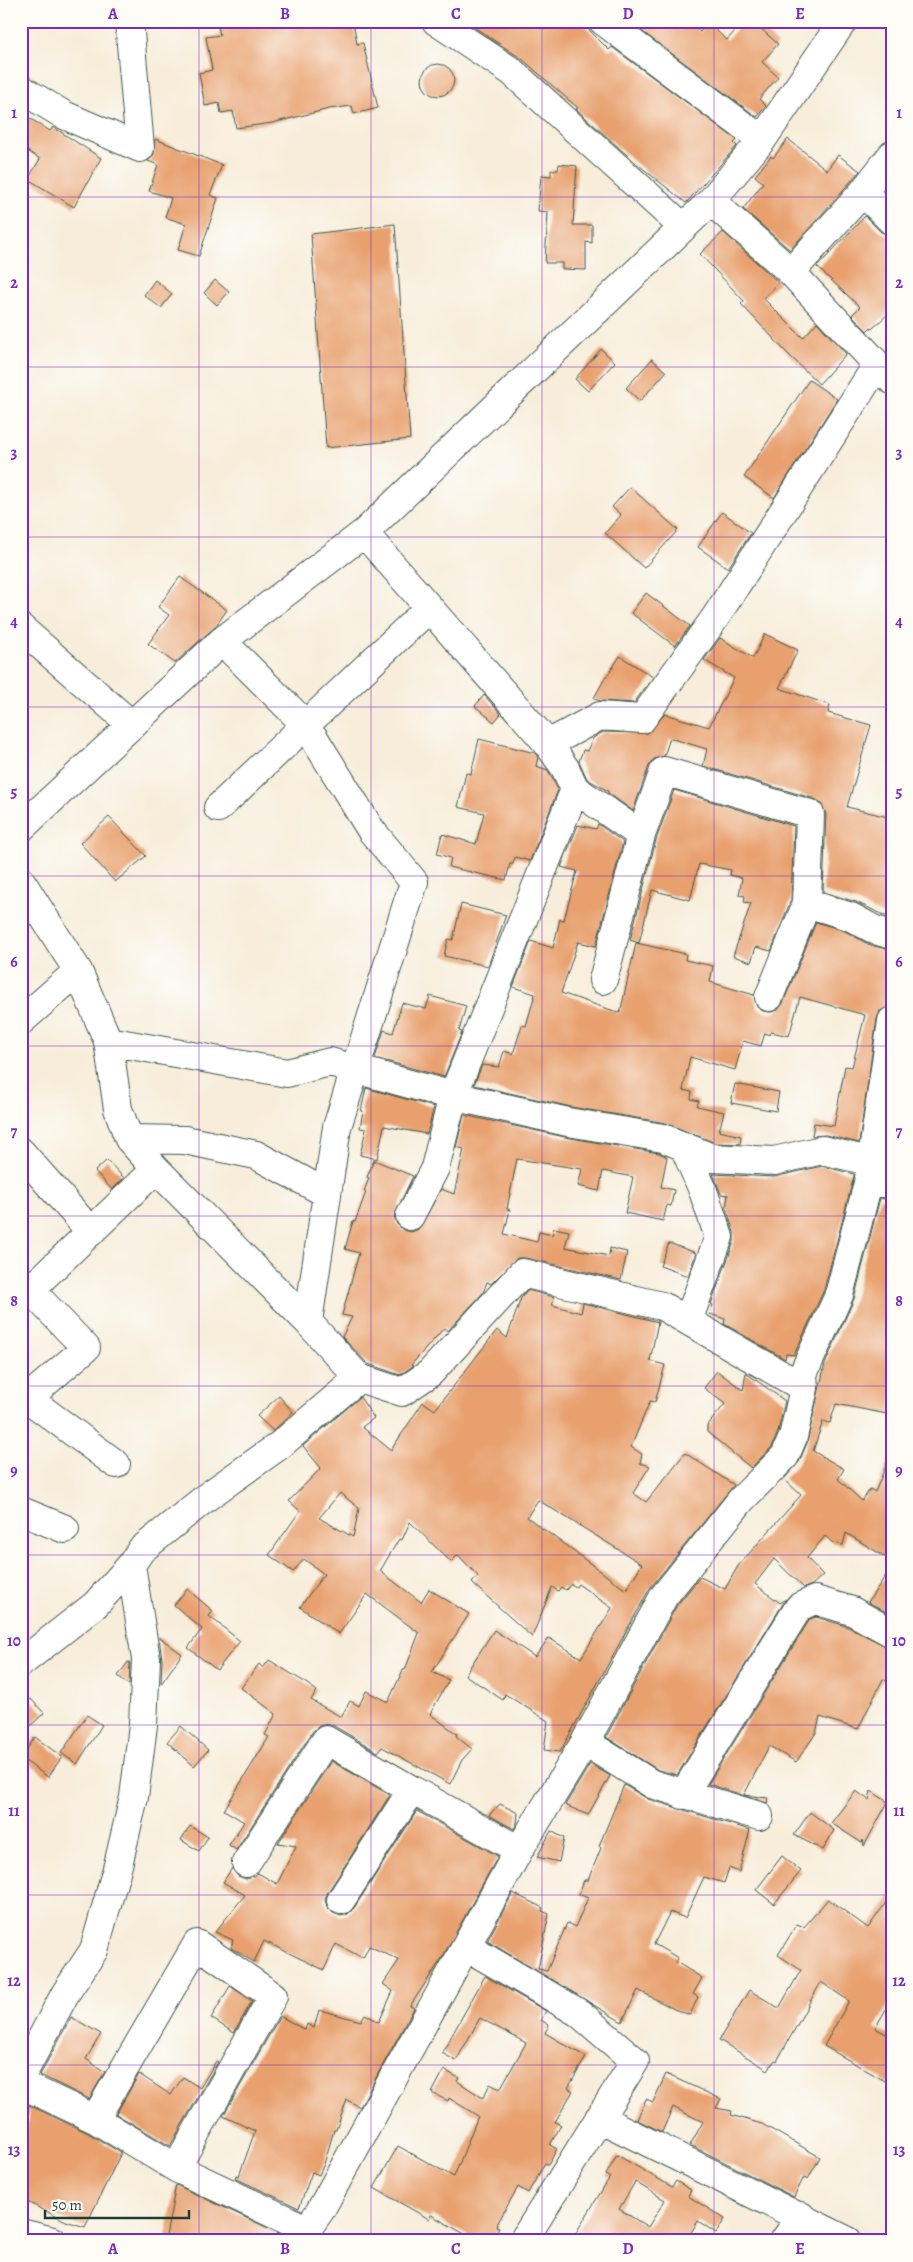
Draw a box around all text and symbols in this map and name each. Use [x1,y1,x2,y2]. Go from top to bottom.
text: A [107,3,119,25]
text: B [280,3,290,25]
text: C [451,3,461,25]
text: D [622,3,634,25]
text: E [795,3,805,25]
text: 1 [11,102,17,124]
text: 1 [896,102,902,124]
text: 2 [10,272,18,294]
text: 2 [895,272,903,294]
text: 3 [11,442,18,464]
text: 3 [896,442,903,464]
text: 4 [10,611,18,633]
text: 4 [895,611,903,633]
text: 5 [11,781,18,803]
text: 5 [896,781,903,803]
text: 6 [10,951,18,973]
text: 6 [895,951,903,973]
text: 7 [11,1121,18,1143]
text: 7 [896,1121,903,1143]
text: 8 [10,1290,18,1312]
text: 8 [895,1290,903,1312]
text: 9 [10,1460,18,1482]
text: 9 [895,1460,903,1482]
text: 10 [7,1630,21,1652]
text: 10 [892,1630,906,1652]
text: 11 [8,1800,20,1822]
text: 11 [893,1800,905,1822]
text: 12 [7,1970,21,1992]
text: 12 [892,1970,906,1992]
text: 13 [8,2139,20,2161]
text: 13 [893,2139,905,2161]
scale bar [45,2187,189,2219]
text: 50 m [52,2195,82,2215]
text: A [107,2238,119,2260]
text: B [280,2238,290,2260]
text: C [451,2238,461,2260]
text: D [622,2238,634,2260]
text: E [795,2238,805,2260]

